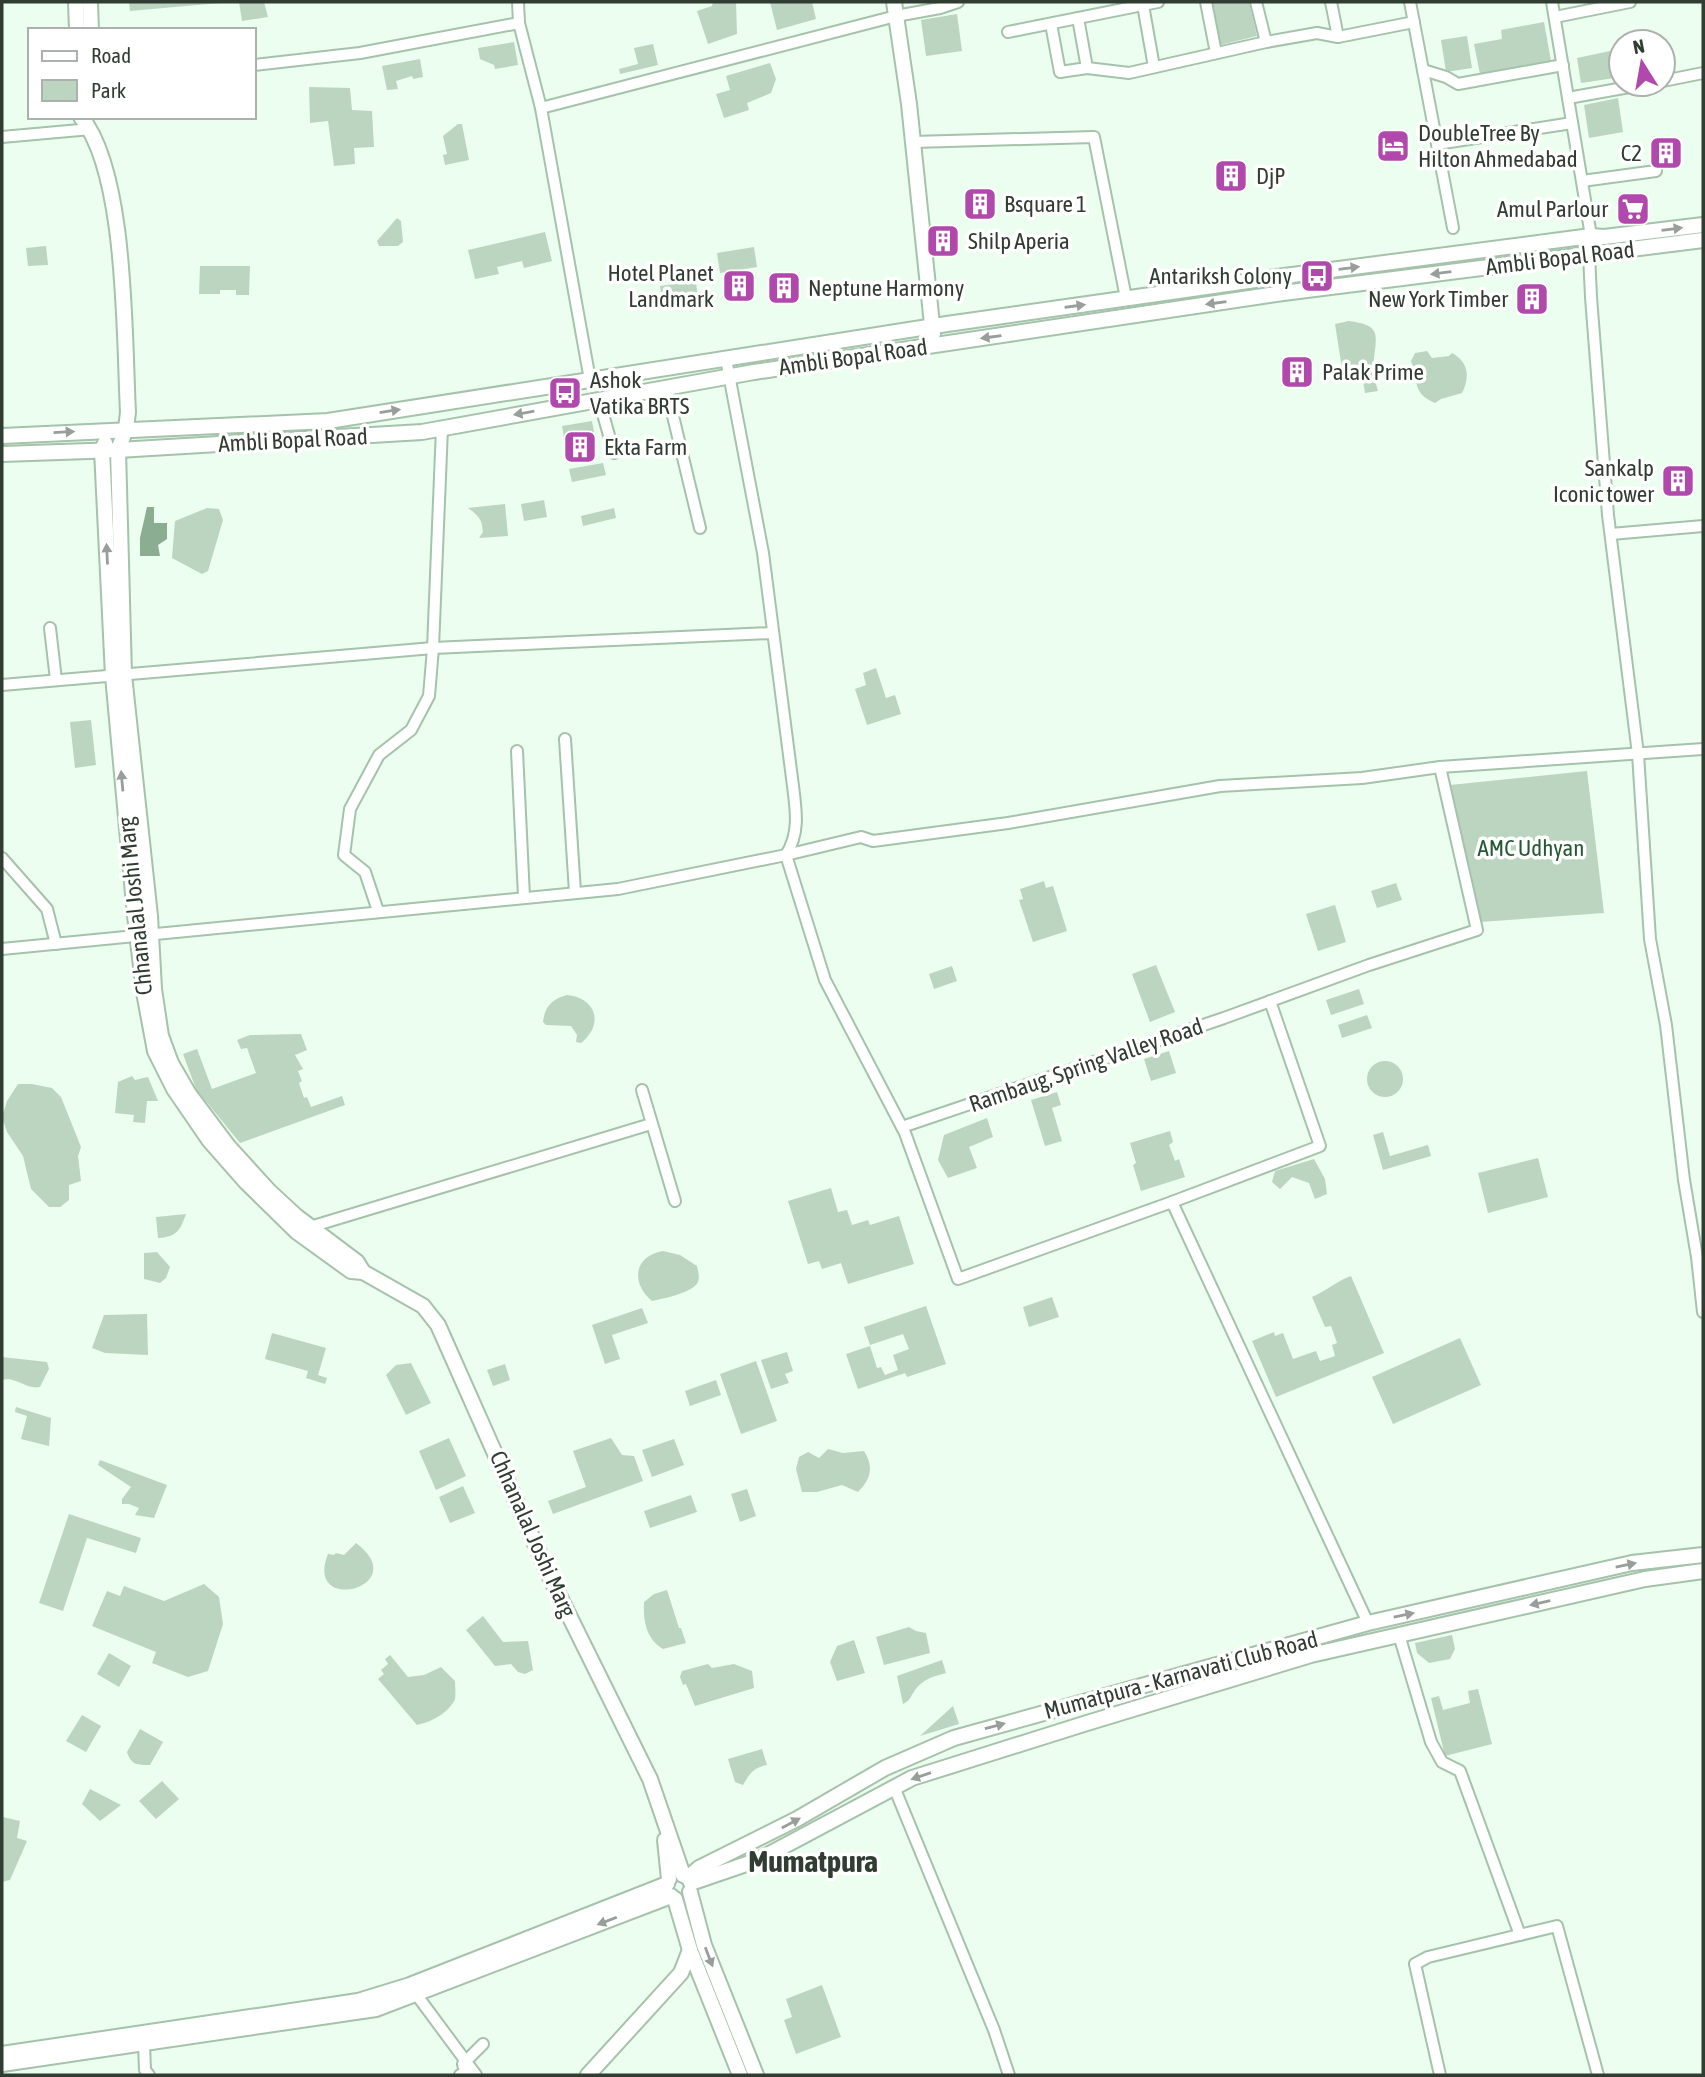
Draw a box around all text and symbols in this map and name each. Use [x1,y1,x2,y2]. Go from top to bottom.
legend [28,28,256,119]
north arrow [1607,28,1677,98]
text: N [1631,34,1646,58]
text: Road [91,43,131,67]
text: Park [91,78,126,102]
place label: DoubleTree By Hilton Ahmedabad [1418,120,1578,172]
hotel icon: DoubleTree By Hilton Ahmedabad [1374,127,1412,165]
building icon: C2 [1647,134,1685,172]
place label: C2 [1621,140,1642,166]
building icon: DjP [1212,157,1250,195]
place label: DjP [1256,163,1285,189]
building icon: Bsquare 1 [961,185,999,223]
supermarket icon: Amul Parlour [1614,190,1652,228]
place label: Bsquare 1 [1004,191,1087,217]
place label: Amul Parlour [1497,196,1609,222]
building icon: Shilp Aperia [924,222,962,260]
one-way arrow [1661,224,1683,235]
place label: Shilp Aperia [968,228,1070,254]
street label: Ambli Bopal Road [1484,236,1636,280]
bus stop icon: Antariksh Colony [1298,257,1336,295]
place label: Hotel Planet Landmark [607,260,714,312]
place label: Antariksh Colony [1149,263,1292,289]
one-way arrow [1338,263,1360,274]
building icon: Hotel Planet Landmark [720,267,758,305]
one-way arrow [1430,268,1452,279]
building icon: Neptune Harmony [765,269,803,307]
place label: Neptune Harmony [808,275,964,301]
building icon: New York Timber [1513,280,1551,318]
place label: New York Timber [1368,286,1509,312]
one-way arrow [1205,298,1227,309]
one-way arrow [1064,300,1086,311]
one-way arrow [979,331,1001,342]
street label: Ambli Bopal Road [777,334,929,380]
building icon: Palak Prime [1278,353,1316,391]
place label: Palak Prime [1322,359,1424,385]
place label: Ashok Vatika BRTS [590,367,690,419]
bus stop icon: Ashok Vatika BRTS [546,374,584,412]
one-way arrow [379,405,401,416]
one-way arrow [513,408,535,419]
street label: Ambli Bopal Road [218,423,368,457]
one-way arrow [53,427,75,438]
building icon: Ekta Farm [561,428,599,466]
place label: Ekta Farm [604,434,687,460]
place label: Sankalp Iconic tower [1553,455,1655,507]
building icon: Sankalp Iconic tower [1659,462,1697,500]
one-way arrow [101,543,112,565]
one-way arrow [116,770,127,792]
street label: Chhanalal Joshi Marg [113,815,157,996]
park label: AMC Udhyan [1478,835,1584,861]
street label: Rambaug, Spring Valley Road [966,1013,1206,1117]
street label: Chhanalal Joshi Marg [485,1447,581,1621]
one-way arrow [1615,1560,1637,1571]
one-way arrow [1529,1598,1551,1609]
one-way arrow [1393,1610,1415,1621]
street label: Mumatpura - Karnavati Club Road [1041,1626,1321,1724]
one-way arrow [985,1720,1007,1731]
one-way arrow [910,1771,931,1782]
one-way arrow [781,1817,801,1829]
district label: Mumatpura [748,1844,878,1878]
one-way arrow [597,1915,618,1926]
one-way arrow [704,1947,715,1968]

